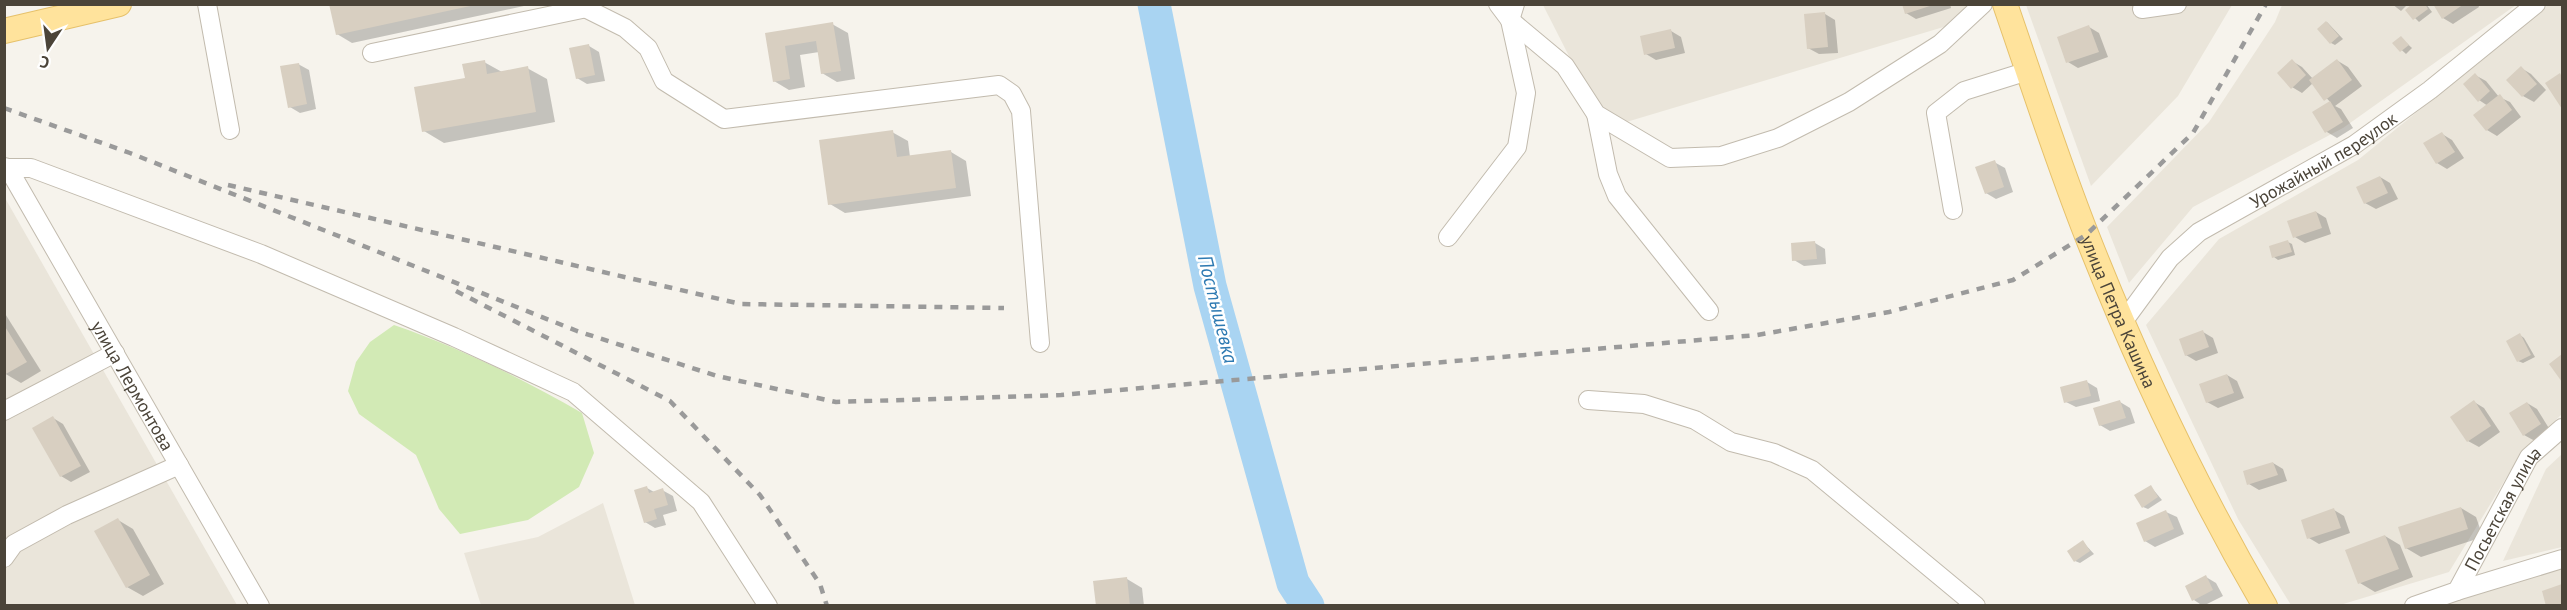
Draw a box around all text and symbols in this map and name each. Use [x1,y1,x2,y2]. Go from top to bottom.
north arrow [18,18,78,78]
text: С [38,52,51,73]
street label: Урожайный переулок [2245,106,2402,213]
street label: улица Петра Кашина [2076,232,2162,392]
water label: Постышевка [1192,252,1244,366]
street label: улица Лермонтова [87,316,180,455]
street label: Посьетская улица [2459,441,2545,574]

